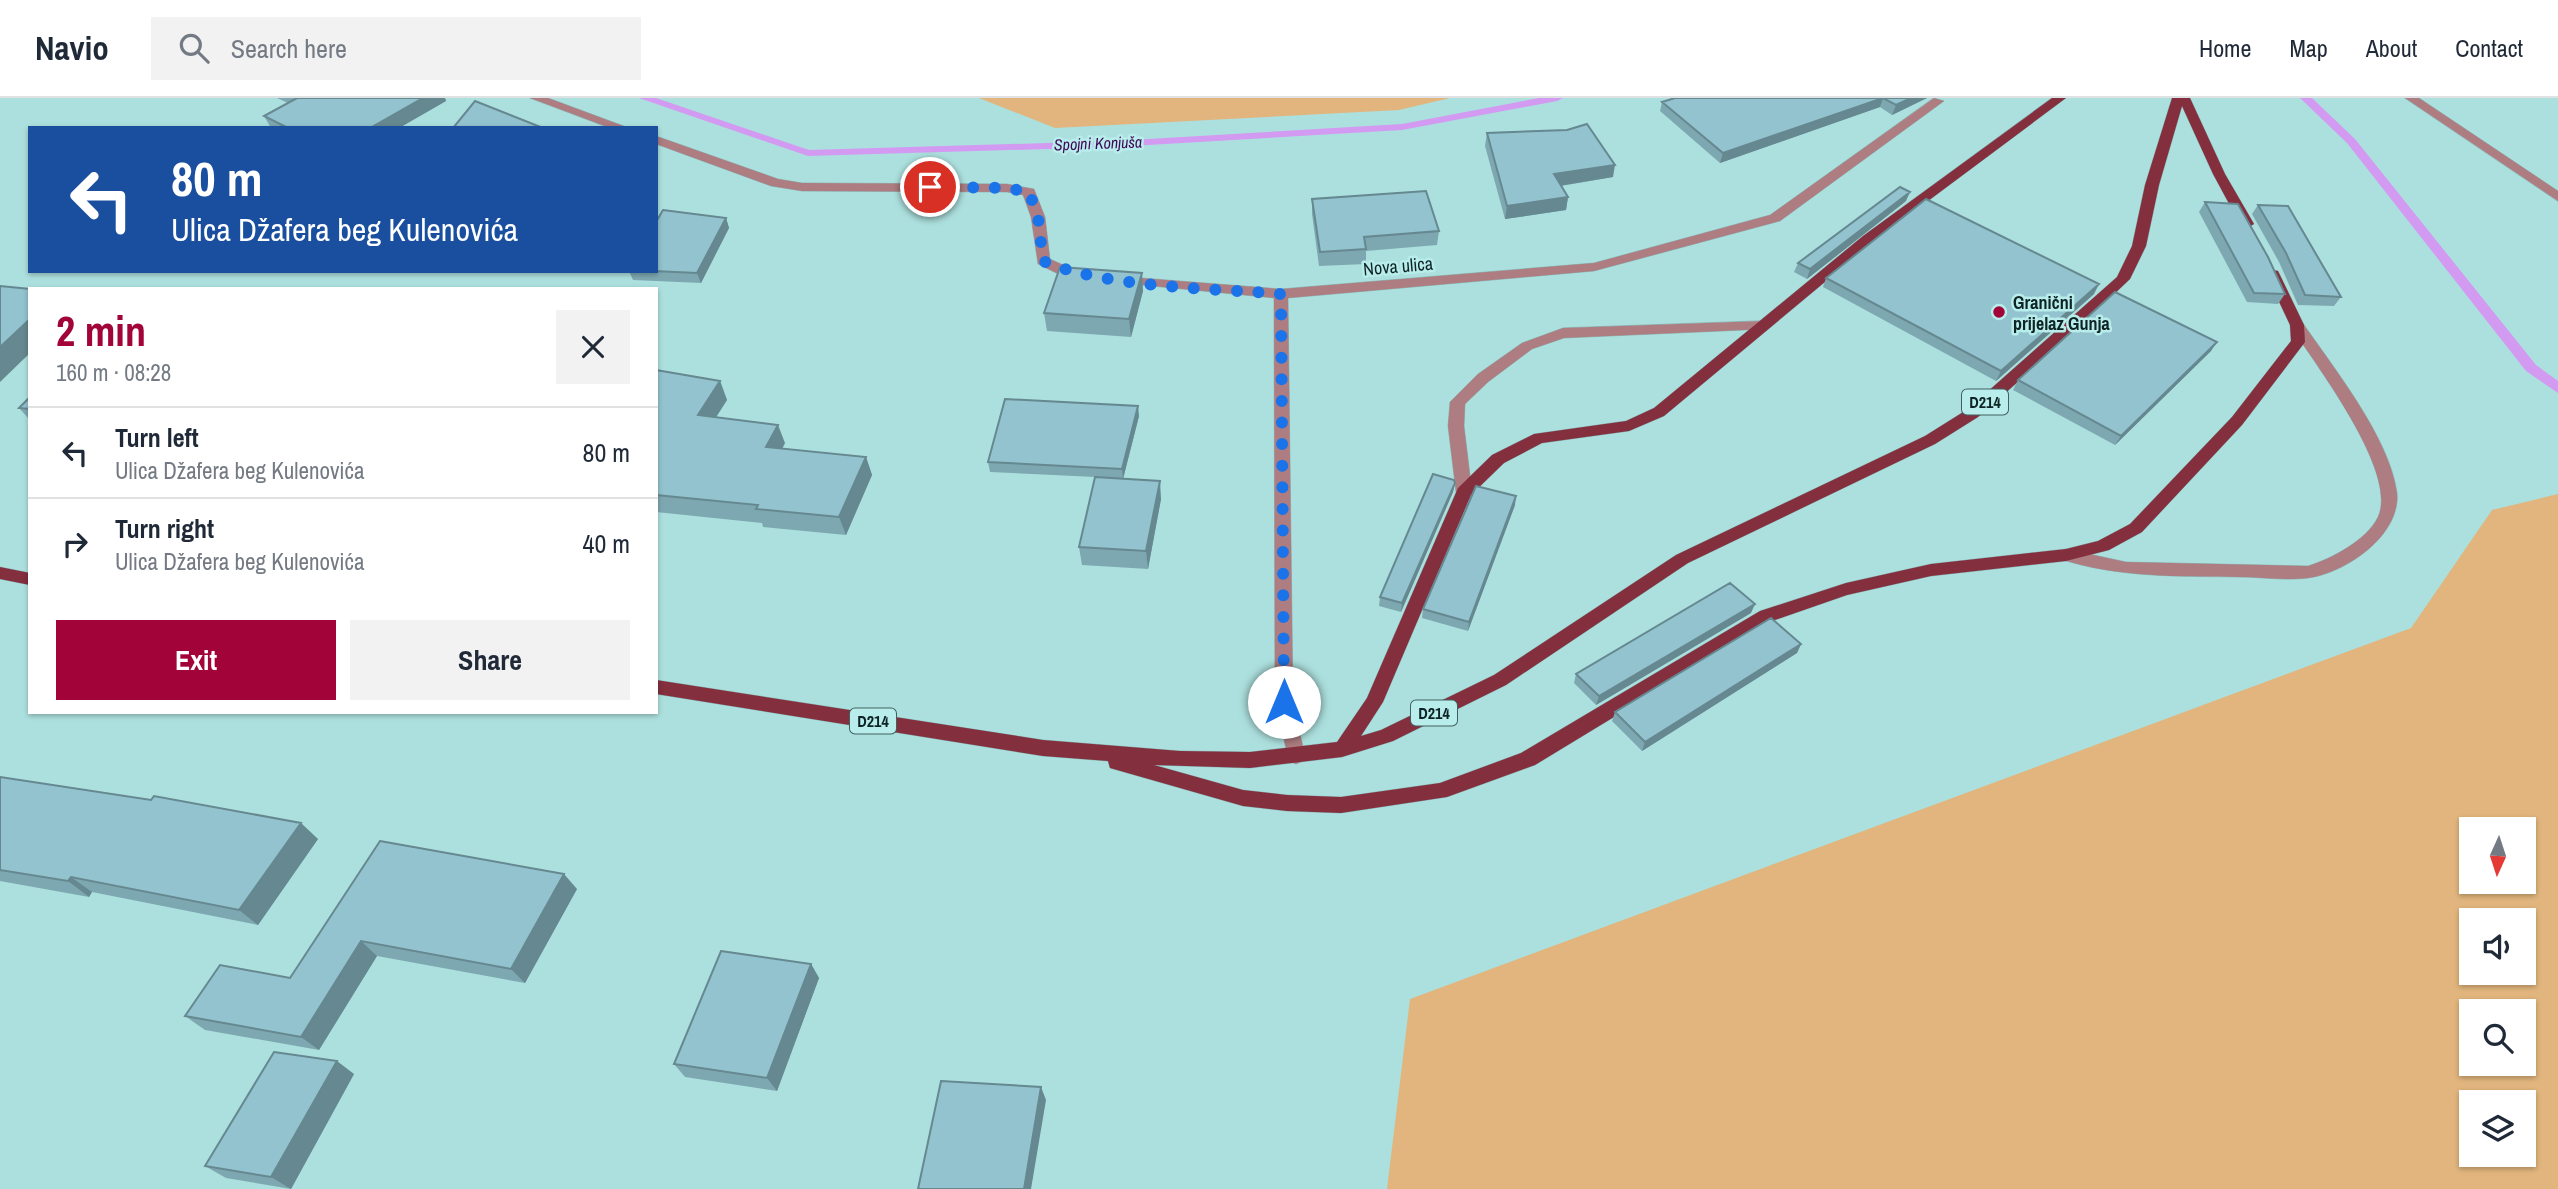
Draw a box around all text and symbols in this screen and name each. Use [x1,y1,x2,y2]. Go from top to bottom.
search box [151,17,641,80]
text: Navio [35,26,109,70]
icon: search [175,29,213,67]
text: Search here [231,31,347,66]
text: Home [2199,32,2251,64]
text: Map [2289,32,2328,64]
text: About [2366,32,2417,64]
text: Contact [2455,32,2523,64]
water label: Spojni Konjuša [1054,130,1142,156]
text: 80 m [171,145,263,211]
icon: left [56,154,147,245]
pin [900,157,960,217]
icon: arrive [911,168,949,206]
text: Ulica Džafera beg Kulenovića [171,208,518,251]
street label: Nova ulica [1362,251,1434,281]
place label: Granični prijelaz Gunja [2013,290,2111,336]
text: 2 min [56,303,146,359]
marker: Granični prijelaz Gunja [1991,304,2007,320]
button: close [556,310,630,384]
text: 160 m · 08:28 [56,357,171,388]
road number: D214 [1962,390,2008,414]
text: Turn left [115,420,199,455]
icon: left [56,434,94,472]
text: 80 m [583,435,630,470]
text: Ulica Džafera beg Kulenovića [115,455,365,486]
text: Turn right [115,511,214,546]
icon: right [56,525,94,563]
text: 40 m [583,526,630,561]
text: Ulica Džafera beg Kulenovića [115,546,365,577]
button: Exit [56,620,336,700]
button: Share [350,620,630,700]
position arrow [1247,665,1321,739]
road number: D214 [1411,700,1457,726]
road number: D214 [850,708,896,734]
north arrow [2459,817,2536,894]
map controls [2459,817,2536,1167]
button: sound [2459,908,2536,985]
button: search [2459,999,2536,1076]
button: layers [2459,1090,2536,1167]

